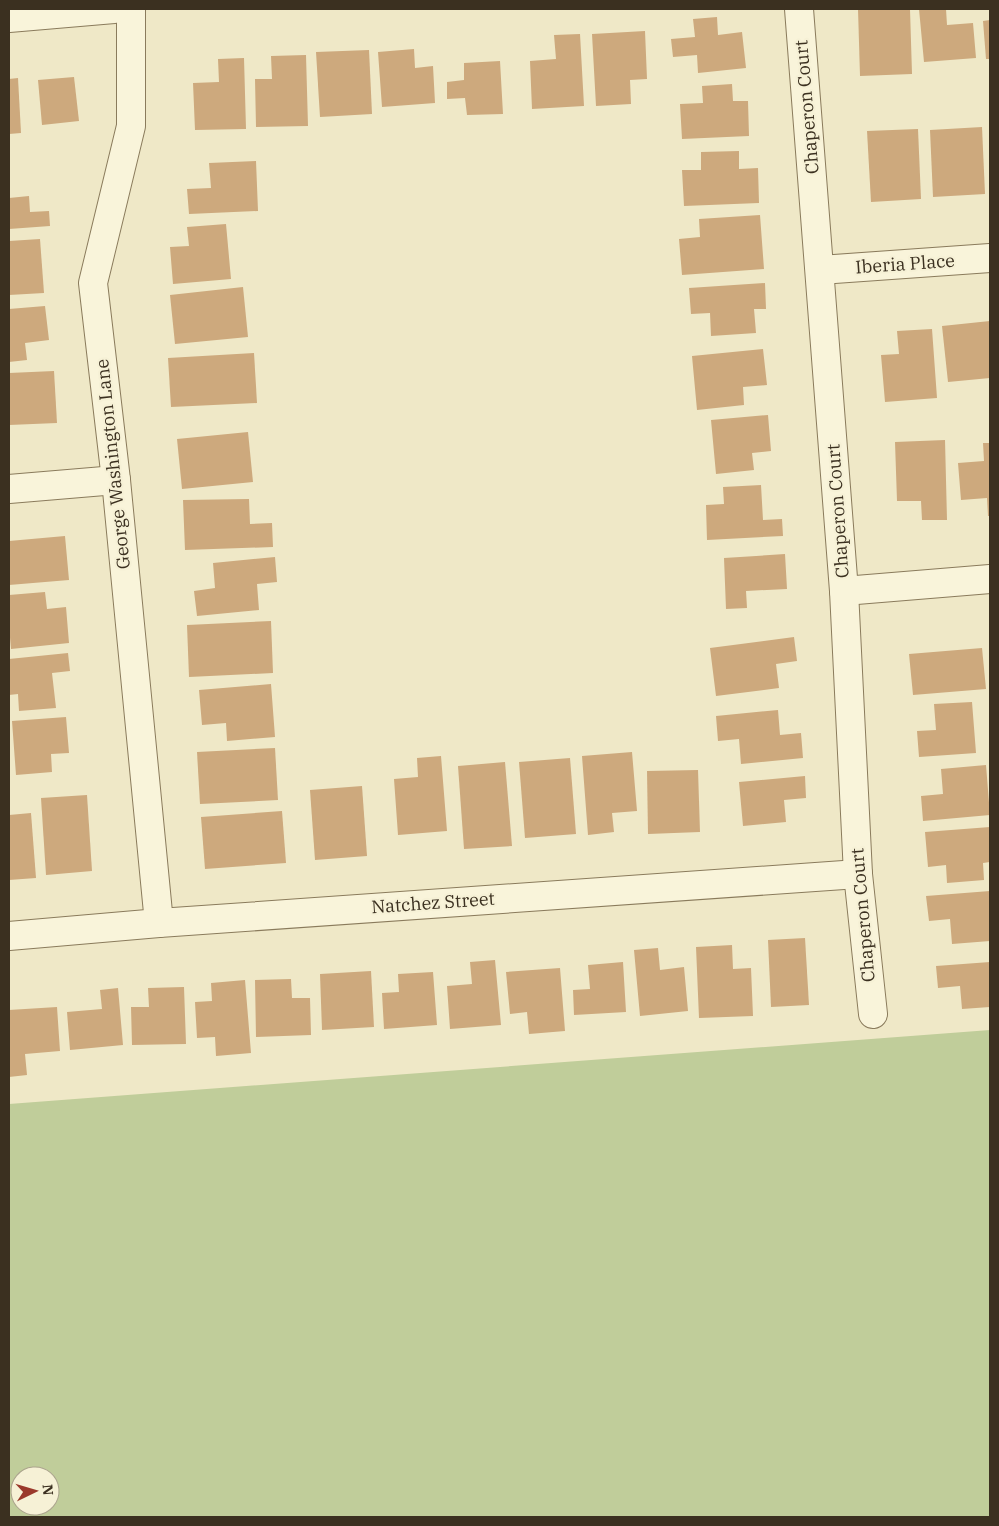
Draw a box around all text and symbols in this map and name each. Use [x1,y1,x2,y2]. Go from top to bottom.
street label: Chaperon Court [789,39,824,175]
street label: Iberia Place [854,249,955,278]
street label: George Washington Lane [90,358,135,570]
street label: Chaperon Court [821,443,854,579]
street label: Chaperon Court [845,847,880,983]
street label: Natchez Street [370,887,496,918]
north arrow [10,1466,60,1516]
text: N [39,1484,57,1496]

